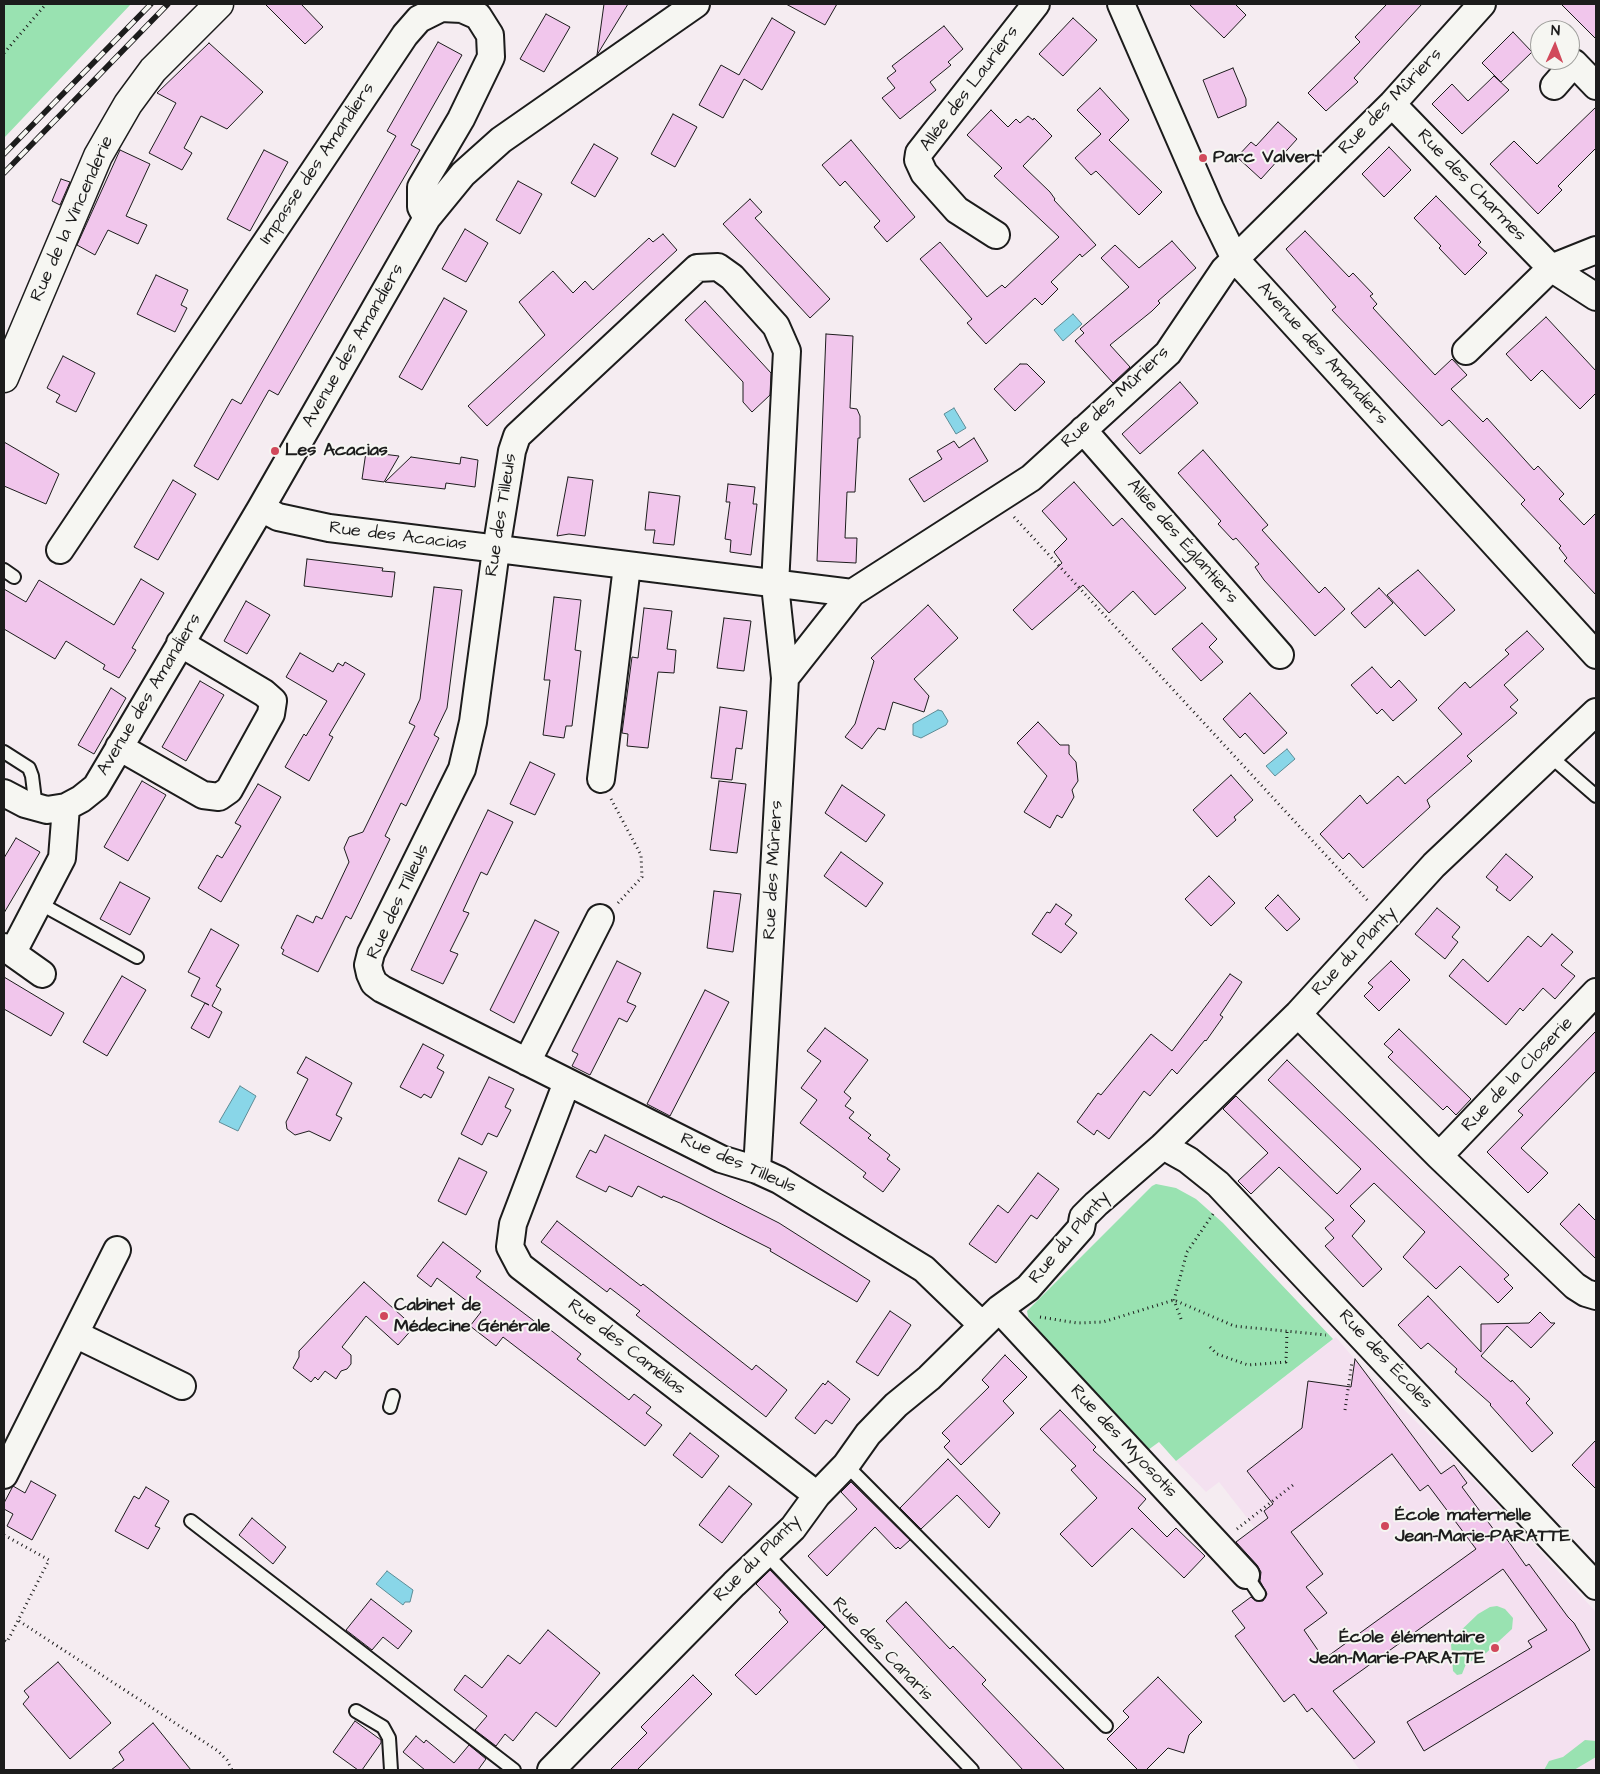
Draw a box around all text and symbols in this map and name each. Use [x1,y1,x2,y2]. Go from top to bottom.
north arrow [1530,20,1580,70]
text: N [1551,21,1560,41]
street label: Allée des Lauriers [916,22,1024,156]
street label: Rue des Mûriers [1335,44,1447,160]
street label: Impasse des Amandiers [256,79,380,249]
street label: Rue des Charmes [1412,125,1530,247]
street label: Rue de la Vincenderie [27,133,119,305]
place label: Parc Valvert [1213,147,1322,169]
marker: Parc Valvert [1197,152,1209,164]
street label: Avenue des Amandiers [298,260,410,432]
street label: Avenue des Amandiers [1252,278,1392,430]
street label: Rue des Mûriers [1058,343,1174,453]
place label: Les Acacias [285,440,388,462]
marker: Les Acacias [269,445,281,457]
street label: Rue des Tilleuls [482,452,522,578]
street label: Allée des Églantiers [1122,475,1242,609]
street label: Rue des Acacias [328,518,468,556]
street label: Avenue des Amandiers [93,610,207,780]
street label: Rue des Mûriers [760,800,788,940]
street label: Rue des Tilleuls [363,841,435,963]
street label: Rue du Planty [1308,903,1402,1001]
street label: Rue de la Closerie [1458,1013,1578,1137]
street label: Rue des Tilleuls [677,1129,799,1199]
street label: Rue du Planty [1025,1187,1115,1289]
place label: Cabinet de Médecine Générale [394,1295,550,1338]
street label: Rue des Camélias [563,1295,689,1401]
street label: Rue des Écoles [1333,1306,1437,1414]
marker: Cabinet de Médecine Générale [378,1310,390,1322]
street label: Rue des Myosotis [1065,1381,1181,1503]
place label: École maternelle Jean-Marie-PARATTE [1395,1505,1570,1548]
street label: Rue du Planty [710,1511,806,1607]
marker: École maternelle Jean-Marie-PARATTE [1379,1520,1391,1532]
street label: Rue des Canaris [827,1594,937,1706]
place label: École élémentaire Jean-Marie-PARATTE [1310,1627,1485,1670]
marker: École élémentaire Jean-Marie-PARATTE [1489,1642,1501,1654]

